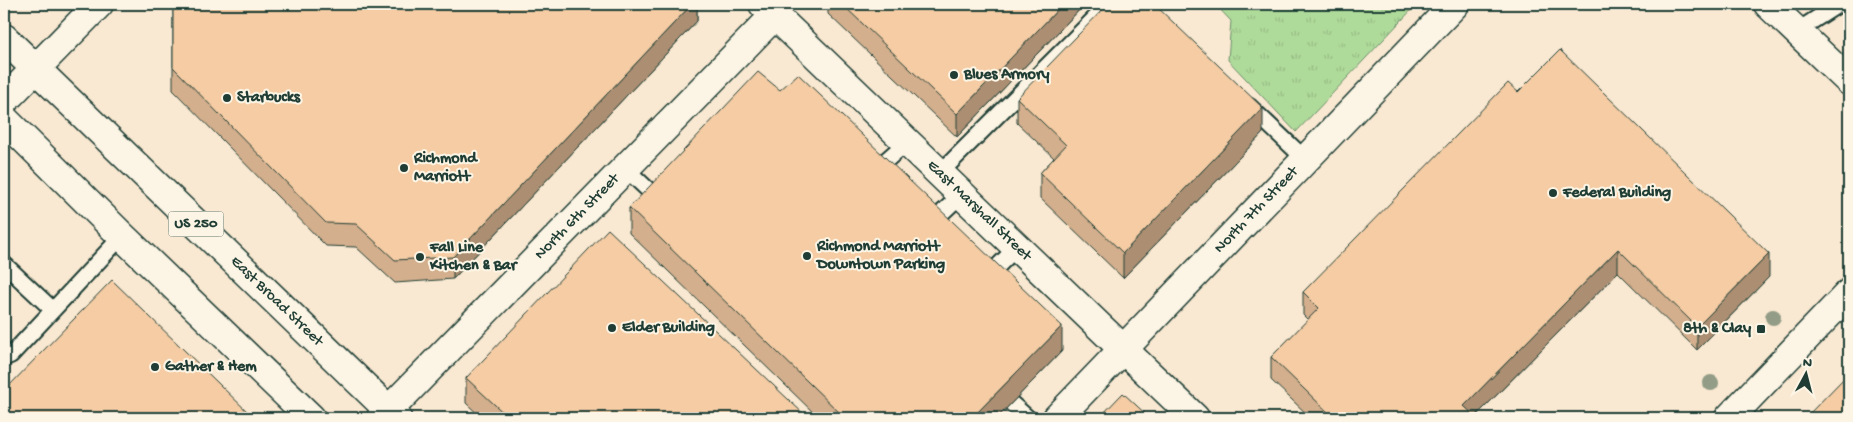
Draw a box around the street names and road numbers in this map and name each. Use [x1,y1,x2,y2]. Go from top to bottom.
street label: East Marshall Street [923,156,1036,266]
street label: North 7th Street [1210,162,1304,258]
street label: North 6th Street [531,169,625,264]
road number: US 250 [168,212,224,236]
street label: East Broad Street [226,252,328,352]

